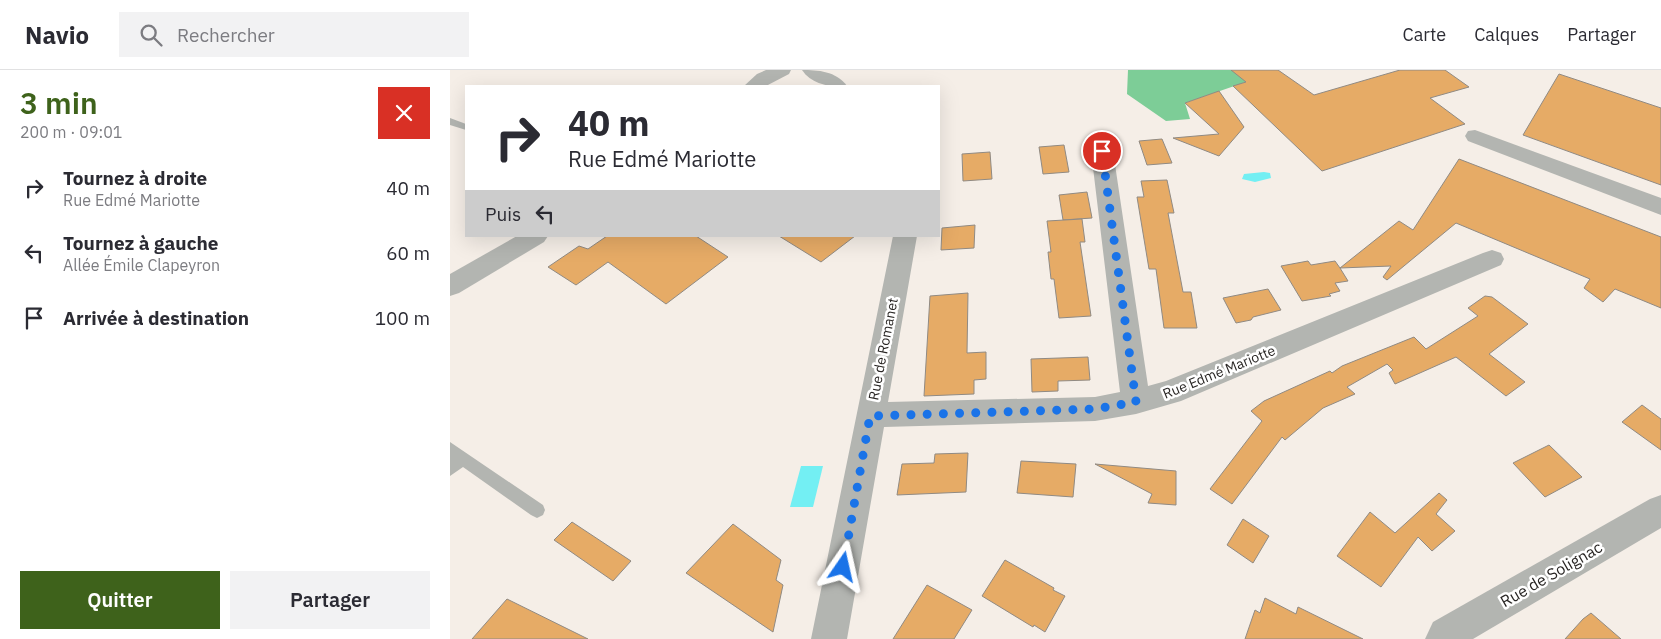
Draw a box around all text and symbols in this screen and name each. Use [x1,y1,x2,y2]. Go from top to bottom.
search box [119,12,469,57]
text: Navio [25,19,89,51]
icon: search [137,21,165,49]
text: Rechercher [177,23,275,47]
text: Carte [1403,23,1446,46]
text: Calques [1474,23,1539,46]
text: Partager [1567,23,1636,46]
text: 3 min [20,83,98,122]
button: close [378,87,430,139]
text: 40 m [568,100,650,146]
icon: right [485,105,550,170]
text: 200 m · 09:01 [20,122,122,142]
pin [1081,130,1123,172]
icon: arrive [1088,137,1116,165]
text: Rue Edmé Mariotte [568,144,756,173]
text: Tournez à droite [63,166,207,190]
icon: right [20,174,48,202]
text: 40 m [386,176,430,200]
text: Rue Edmé Mariotte [63,190,200,210]
icon: left [531,200,559,228]
text: Puis [485,202,521,226]
text: Tournez à gauche [63,231,219,255]
icon: left [20,239,48,267]
text: 60 m [386,241,430,265]
text: Allée Émile Clapeyron [63,255,220,275]
street label: Rue de Romanet [864,296,902,402]
icon: arrive [20,304,48,332]
text: Arrivée à destination [63,306,249,330]
text: 100 m [375,306,430,330]
street label: Rue Edmé Mariotte [1160,341,1278,403]
street label: Rue de Solignac [1496,537,1606,611]
position arrow [816,540,868,592]
button: Quitter [20,571,220,629]
button: Partager [230,571,430,629]

